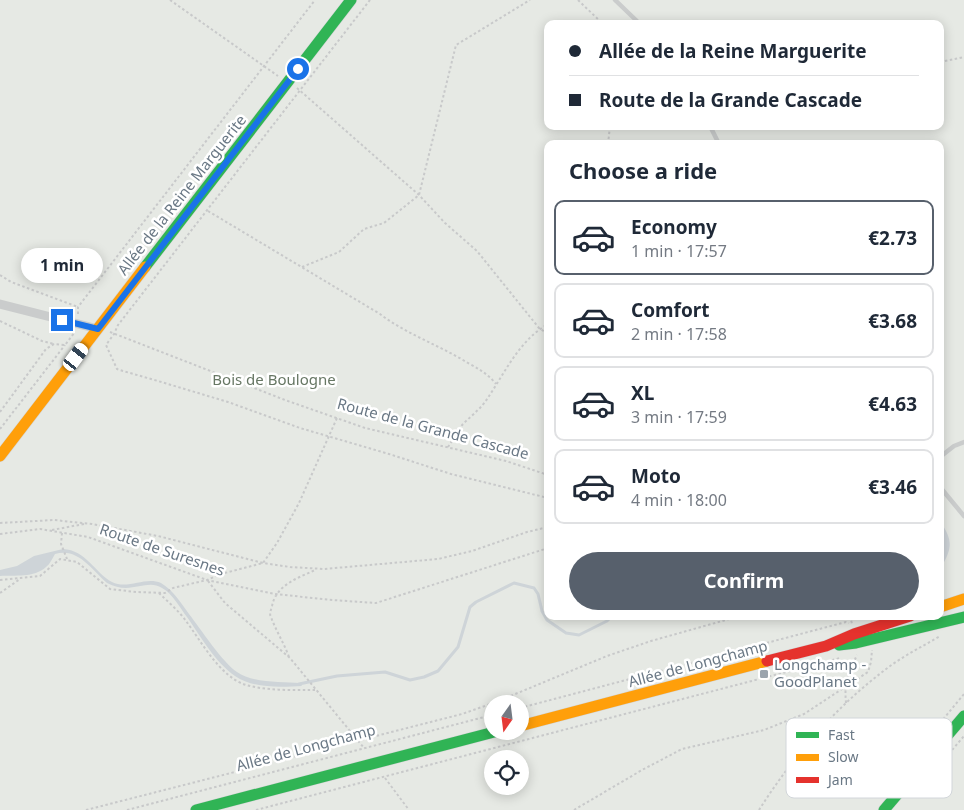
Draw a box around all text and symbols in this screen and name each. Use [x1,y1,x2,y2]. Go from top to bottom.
text: Allée de la Reine Marguerite [599,38,867,64]
route start [287,58,309,80]
text: Route de la Grande Cascade [599,87,862,113]
street label: Allée de la Reine Marguerite [112,110,250,279]
text: Choose a ride [569,155,717,185]
text: Economy [631,214,717,240]
icon: car [571,215,616,260]
text: €2.73 [868,225,917,251]
text: 1 min · 17:57 [631,240,727,262]
callout: 1 min [21,248,103,282]
text: 1 min [40,254,84,276]
text: Comfort [631,297,710,323]
icon: car [571,298,616,343]
text: €3.68 [868,308,917,334]
route end [51,309,73,331]
text: 2 min · 17:58 [631,323,727,345]
car [60,341,91,373]
park label: Bois de Boulogne [212,369,336,389]
text: XL [631,380,654,406]
icon: car [571,381,616,426]
text: €4.63 [868,391,917,417]
street label: Route de la Grande Cascade [335,393,531,463]
text: 3 min · 17:59 [631,406,727,428]
text: Moto [631,463,681,489]
icon: car [571,464,616,509]
text: €3.46 [868,474,917,500]
text: 4 min · 18:00 [631,489,727,511]
street label: Route de Suresnes [97,518,228,580]
button: Confirm [569,552,919,610]
street label: Allée de Longchamp [626,635,770,691]
place label: Longchamp - GoodPlanet [774,654,866,691]
marker: Longchamp - GoodPlanet [758,668,770,680]
north arrow [484,695,529,740]
map controls [484,695,529,795]
legend [786,718,952,798]
street label: Allée de Longchamp [234,719,378,775]
text: Fast [828,725,855,744]
text: Slow [828,747,859,766]
button: locate [484,750,529,795]
text: Jam [826,770,853,789]

